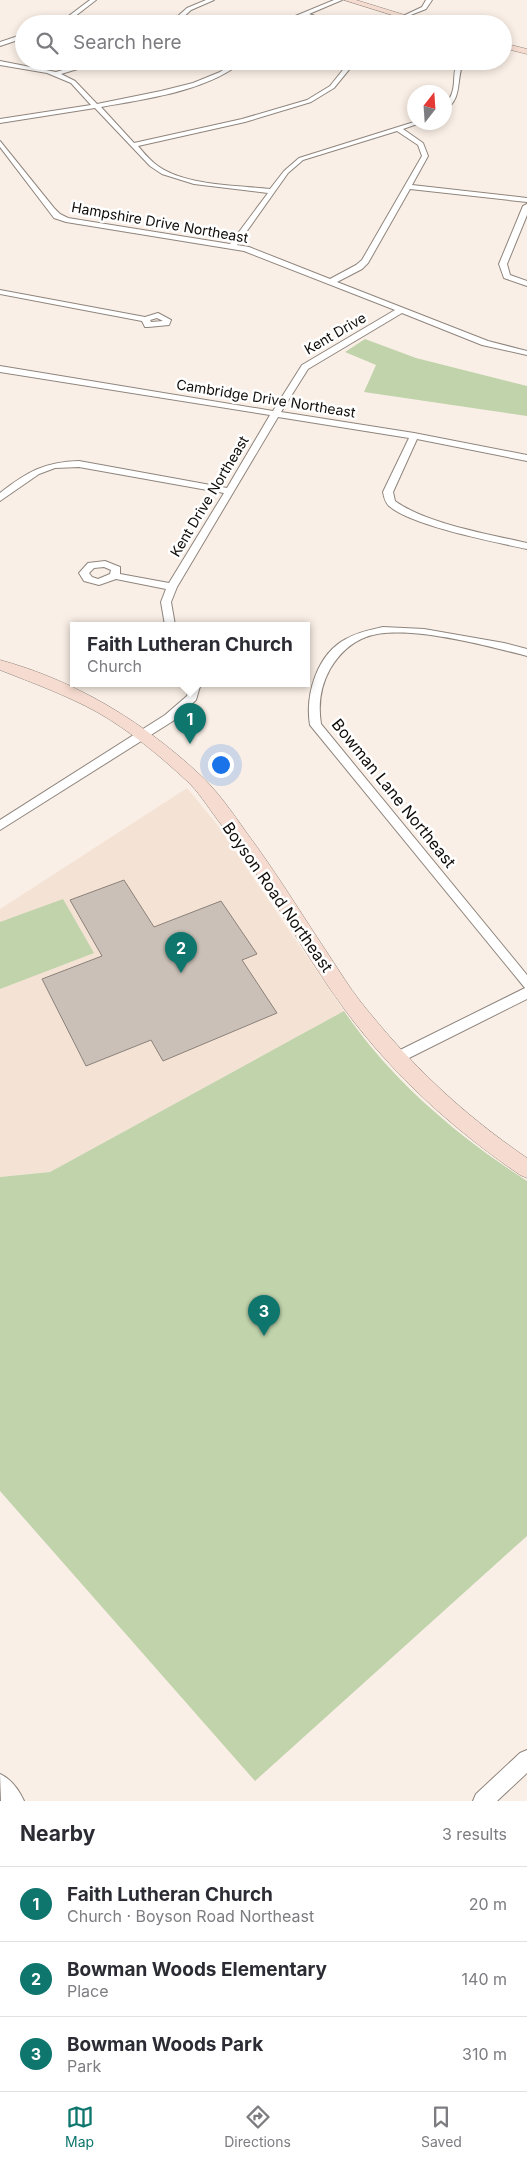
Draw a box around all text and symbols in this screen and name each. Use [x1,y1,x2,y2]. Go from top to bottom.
search box [15,15,512,70]
icon: search [33,29,61,57]
text: Search here [73,31,182,54]
north arrow [407,85,452,130]
street label: Hampshire Drive Northeast [70,198,250,246]
street label: Kent Drive [301,309,369,357]
street label: Cambridge Drive Northeast [175,375,357,421]
street label: Kent Drive Northeast [166,432,252,559]
popup [70,622,310,687]
text: Faith Lutheran Church [87,633,293,656]
text: Church [87,656,142,676]
pin: 1 [174,703,206,744]
street label: Bowman Lane Northeast [328,714,460,872]
your location [208,752,234,778]
street label: Boyson Road Northeast [219,818,337,976]
pin: 2 [165,932,197,973]
pin: 3 [248,1295,280,1336]
text: Nearby [20,1821,95,1846]
text: 3 results [442,1824,507,1844]
text: Faith Lutheran Church [67,1883,273,1906]
text: 1 [33,1894,39,1914]
text: 20 m [469,1894,507,1914]
text: Church · Boyson Road Northeast [67,1906,314,1926]
text: Bowman Woods Elementary [67,1958,327,1981]
text: 2 [31,1969,41,1989]
text: 140 m [462,1969,507,1989]
text: Place [67,1981,109,2001]
text: Bowman Woods Park [67,2033,263,2056]
text: 3 [31,2044,41,2064]
text: 310 m [462,2044,507,2064]
text: Park [67,2056,101,2076]
tab: Map [65,2103,94,2150]
tab: Directions [224,2103,291,2150]
tab: Saved [421,2103,462,2150]

